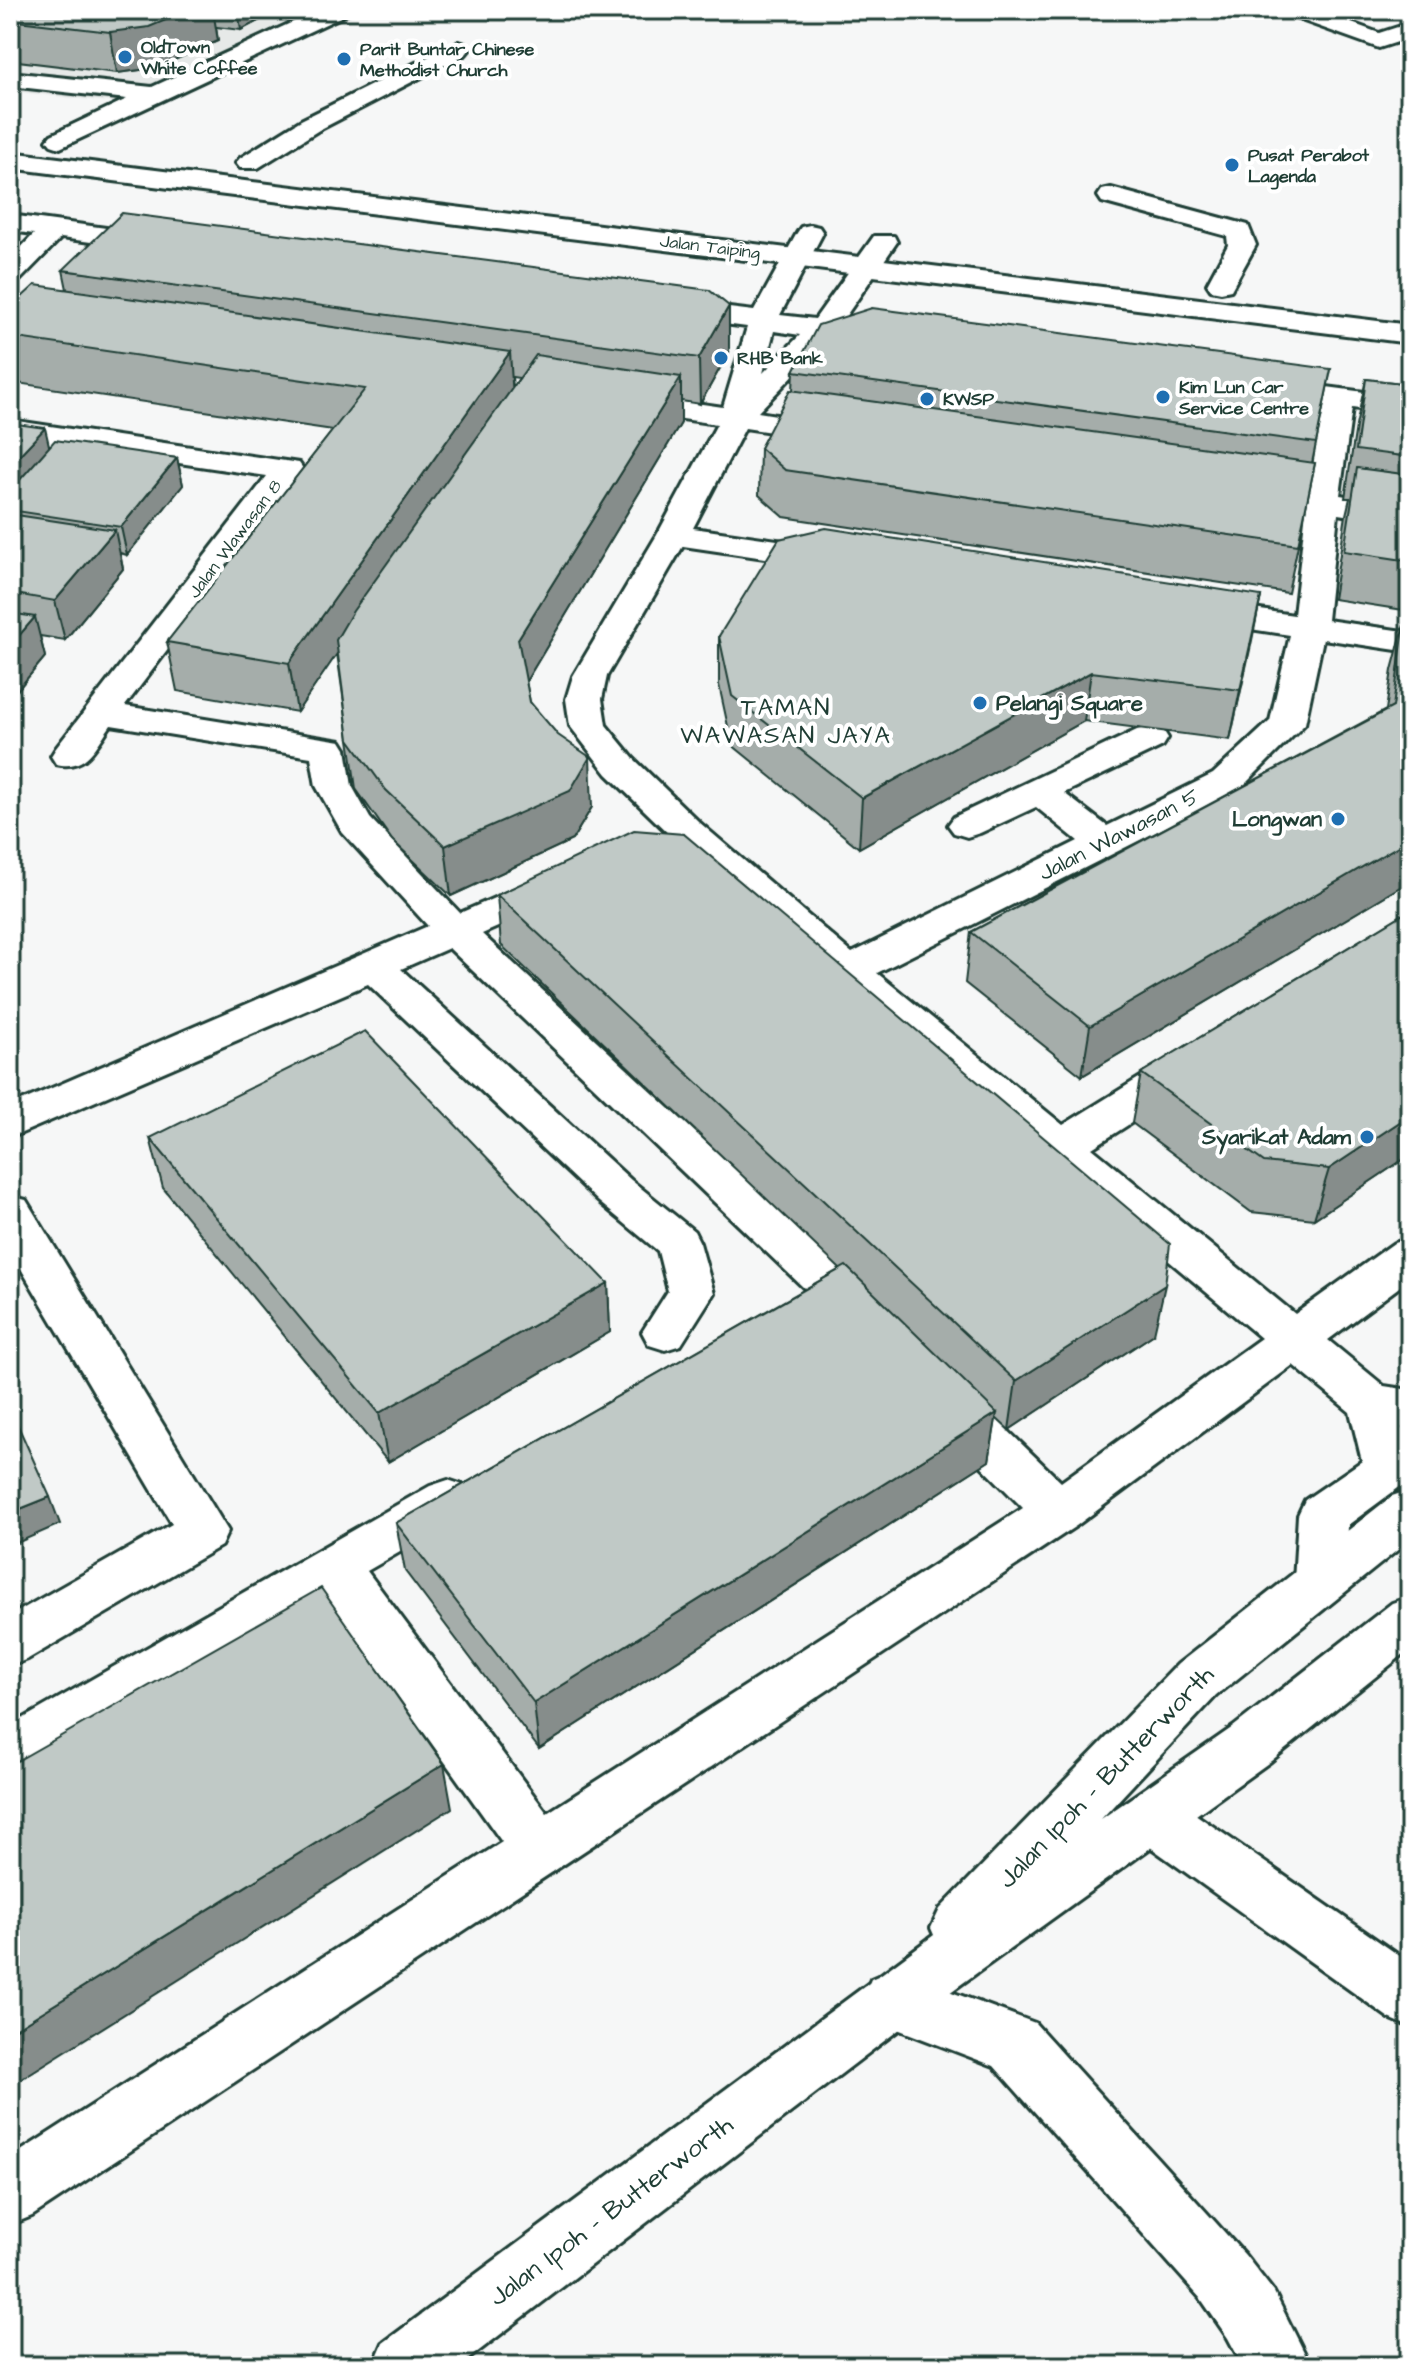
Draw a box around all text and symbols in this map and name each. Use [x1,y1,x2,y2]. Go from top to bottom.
place label: OldTown White Coffee [140,35,258,81]
place label: Parit Buntar Chinese Methodist Church [360,37,534,83]
marker: OldTown White Coffee [116,48,134,66]
marker: Parit Buntar Chinese Methodist Church [335,50,353,68]
place label: Pusat Perabot Lagenda [1248,143,1370,190]
marker: Pusat Perabot Lagenda [1223,156,1241,174]
street label: Jalan Taiping [658,228,762,267]
place label: RHB Bank [737,346,824,371]
marker: RHB Bank [712,349,730,367]
place label: Kim Lun Car Service Centre [1178,375,1309,421]
place label: KWSP [943,387,994,412]
marker: Kim Lun Car Service Centre [1154,388,1172,406]
marker: KWSP [918,390,936,408]
street label: Jalan Wawasan 8 [182,474,288,604]
place label: Pelangi Square [996,688,1143,720]
district label: TAMAN WAWASAN JAYA [680,691,892,753]
marker: Pelangi Square [971,694,989,712]
street label: Jalan Wawasan 5 [1034,781,1205,889]
place label: Longwan [1232,804,1322,836]
marker: Longwan [1329,810,1347,828]
place label: Syarikat Adam [1201,1122,1352,1155]
marker: Syarikat Adam [1358,1128,1376,1146]
street label: Jalan Ipoh - Butterworth [990,1658,1222,1896]
street label: Jalan Ipoh - Butterworth [482,2107,741,2315]

